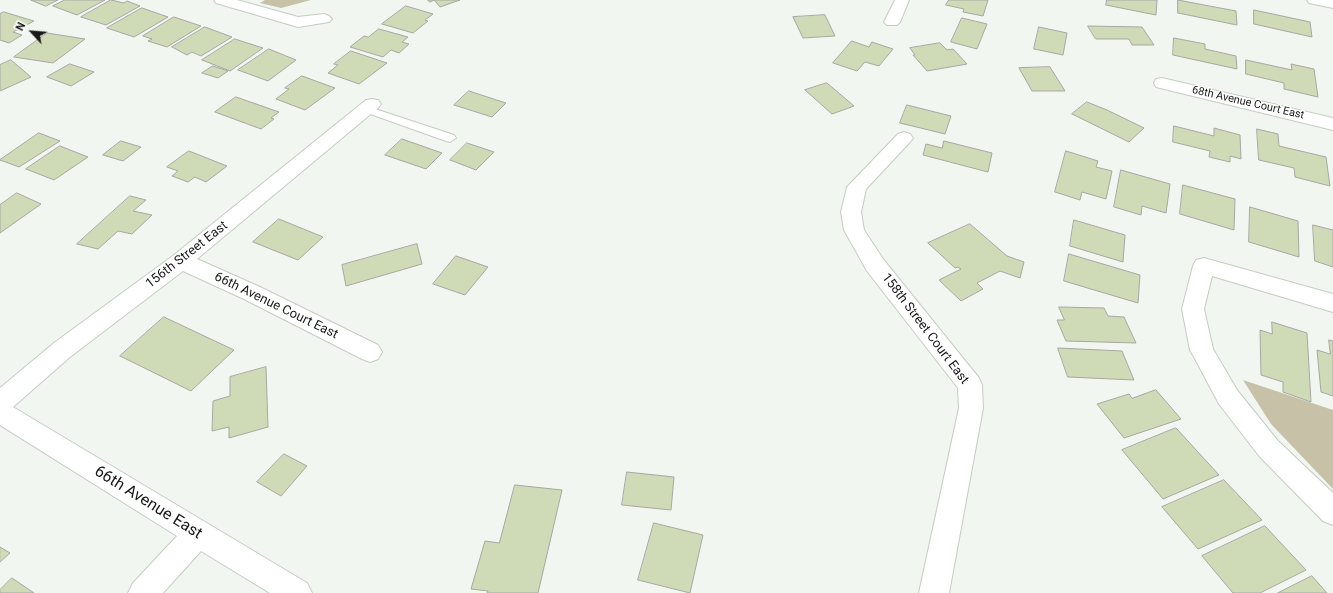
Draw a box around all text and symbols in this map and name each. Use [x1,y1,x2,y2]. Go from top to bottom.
north arrow [12,12,52,52]
text: N [13,20,28,33]
street label: 68th Avenue Court East [1191,84,1305,122]
street label: 156th Street East [143,218,231,292]
street label: 66th Avenue Court East [212,269,340,343]
street label: 158th Street Court East [878,271,972,387]
street label: 66th Avenue East [91,462,205,544]

